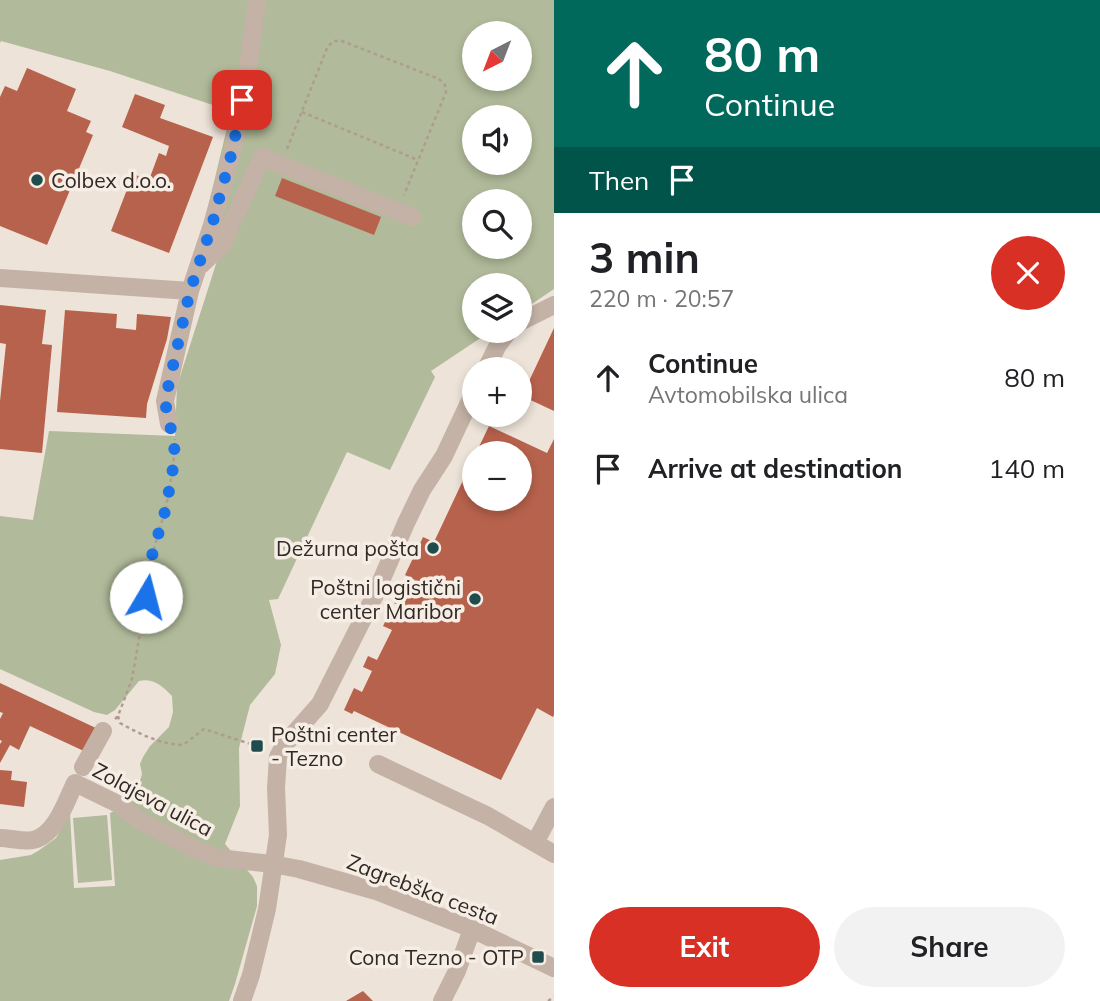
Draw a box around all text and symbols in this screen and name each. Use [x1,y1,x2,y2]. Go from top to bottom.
north arrow [462,21,532,91]
map controls [462,21,532,511]
text: 80 m [704,23,820,84]
icon: ahead [589,28,680,119]
pin [212,70,272,130]
icon: arrive [223,81,261,119]
text: Continue [704,84,835,124]
button: sound [462,105,532,175]
icon: arrive [663,161,701,199]
text: Then [589,164,649,197]
place label: Colbex d.o.o. [51,167,171,193]
marker: Colbex d.o.o. [29,172,45,188]
button: search [462,189,532,259]
text: 3 min [589,231,700,284]
button: close [991,236,1065,310]
button: layers [462,273,532,343]
text: 220 m · 20:57 [589,284,734,313]
text: Continue [648,347,758,380]
button: + [462,357,532,427]
icon: ahead [589,359,627,397]
text: 80 m [1004,361,1065,394]
text: Avtomobilska ulica [648,380,848,409]
button: − [462,441,532,511]
icon: arrive [589,450,627,488]
text: Arrive at destination [648,452,903,485]
text: 140 m [989,452,1065,485]
place label: Dežurna pošta [276,535,419,561]
marker: Dežurna pošta [425,540,441,556]
position arrow [109,560,183,634]
place label: Poštni logistični center Maribor [310,574,461,624]
marker: Poštni logistični center Maribor [467,591,483,607]
place label: Poštni center - Tezno [271,721,397,771]
marker: Poštni center - Tezno [249,738,265,754]
street label: Zolajeva ulica [89,757,217,841]
street label: Zagrebška cesta [344,848,502,930]
button: Exit [589,907,820,987]
button: Share [834,907,1065,987]
place label: Cona Tezno - OTP [349,944,524,970]
marker: Cona Tezno - OTP [530,949,546,965]

